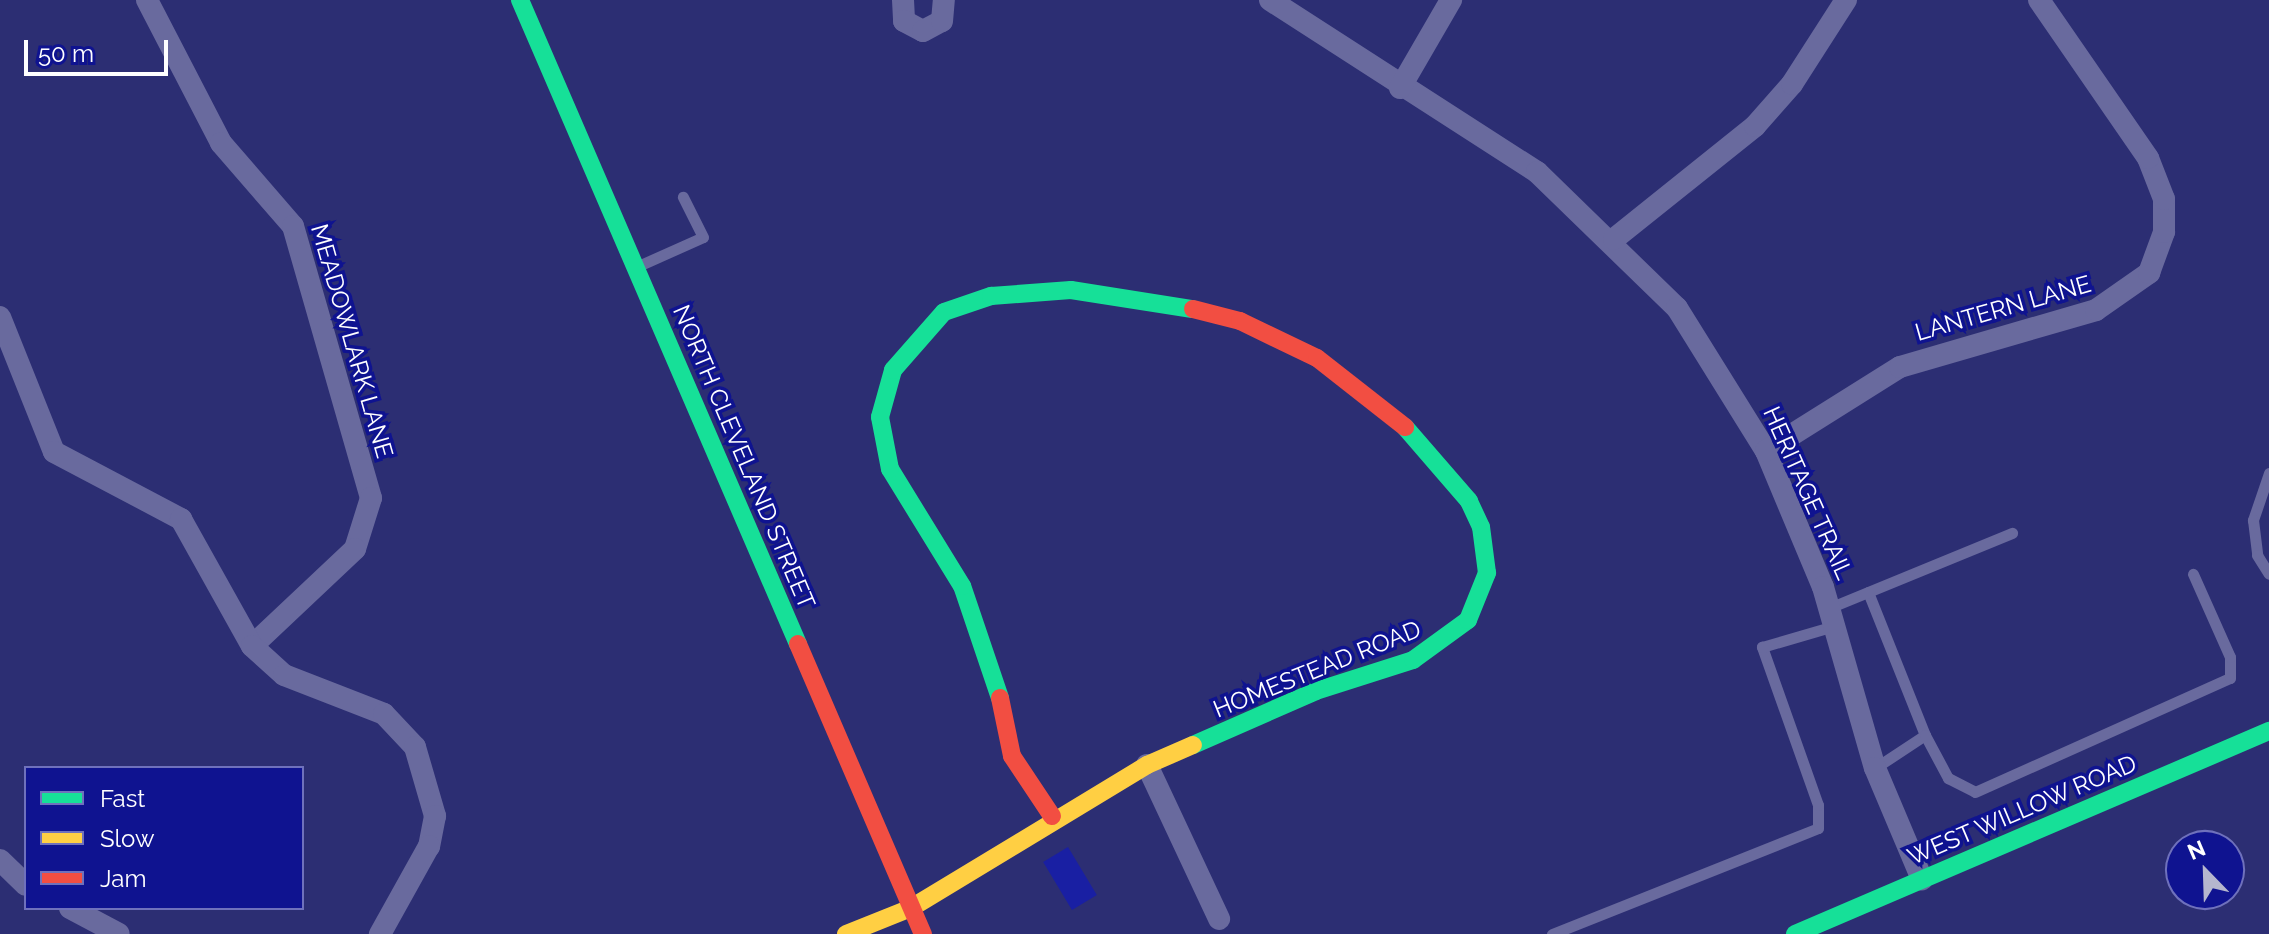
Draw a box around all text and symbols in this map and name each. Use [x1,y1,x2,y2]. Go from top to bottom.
scale bar [28,24,172,74]
text: 50 m [38,39,94,68]
street label: MEADOWLARK LANE [305,221,399,461]
street label: LANTERN LANE [1912,269,2094,347]
street label: NORTH CLEVELAND STREET [667,301,821,613]
street label: HERITAGE TRAIL [1757,402,1859,584]
street label: HOMESTEAD ROAD [1209,614,1425,724]
street label: WEST WILLOW ROAD [1902,748,2142,872]
legend [24,766,304,910]
text: Fast [100,784,145,813]
text: Slow [100,824,154,853]
north arrow [2165,830,2245,910]
text: N [2184,835,2209,865]
text: Jam [100,864,146,893]

